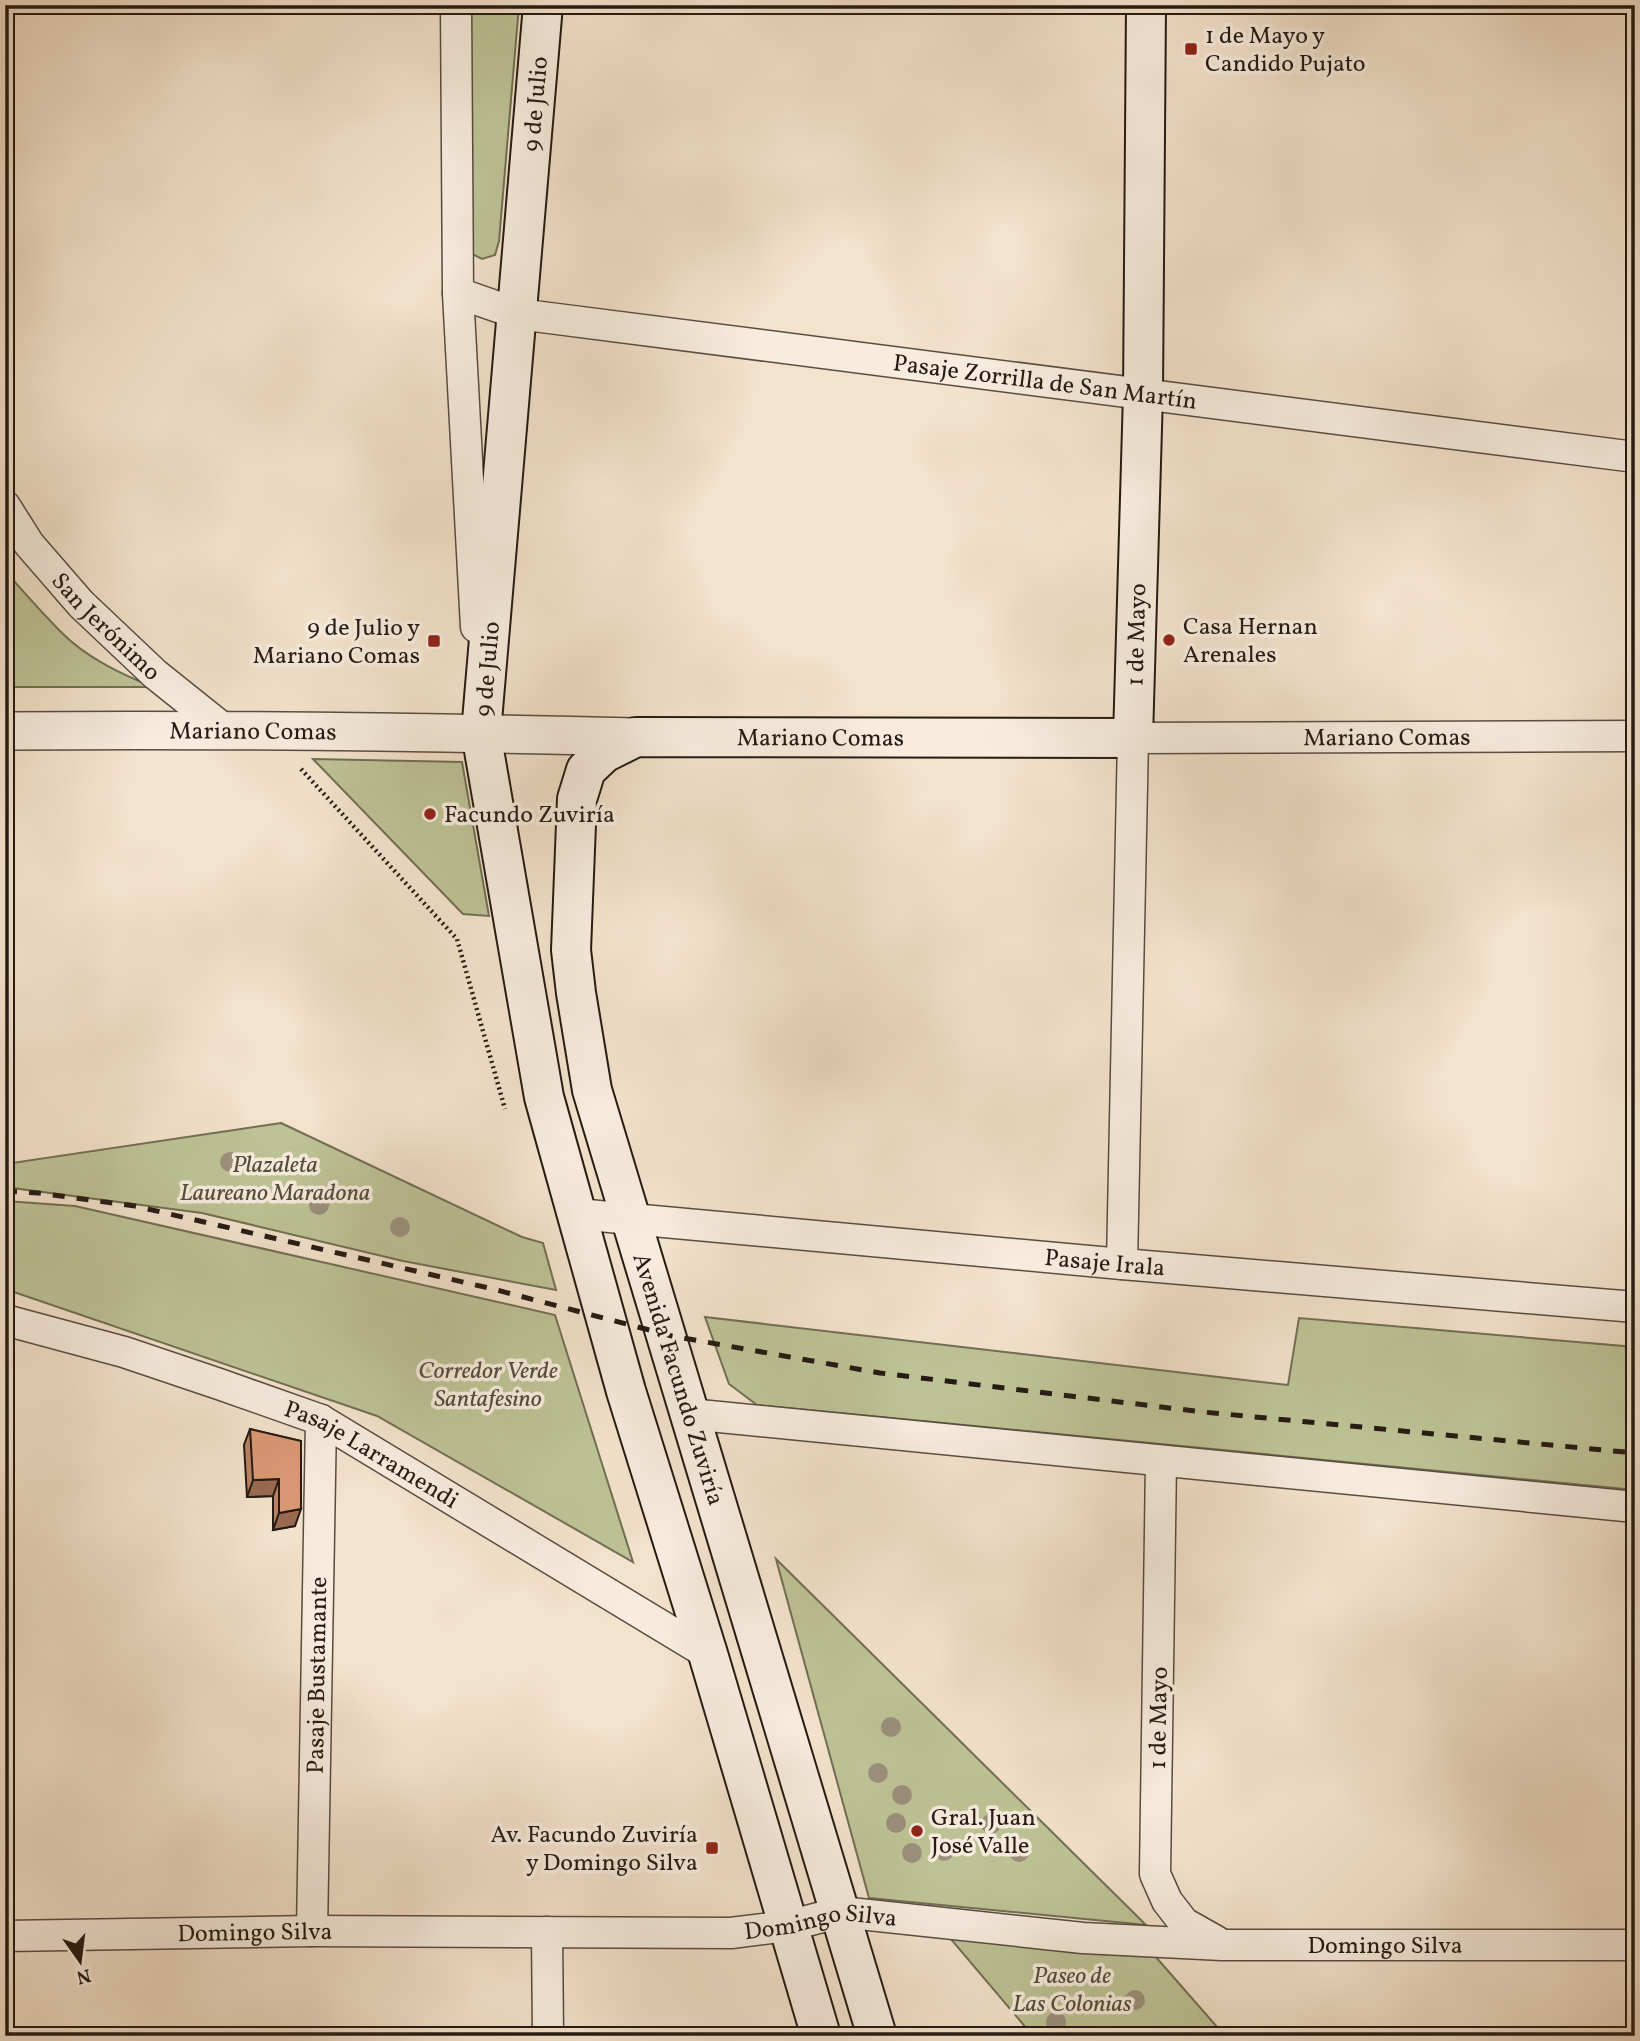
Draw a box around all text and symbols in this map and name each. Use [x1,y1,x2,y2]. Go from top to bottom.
place label: 1 de Mayo y Candido Pujato [1205,20,1366,82]
marker: 1 de Mayo y Candido Pujato [1183,41,1199,57]
street label: 9 de Julio [516,55,558,153]
street label: Pasaje Zorrilla de San Martín [891,347,1199,420]
street label: San Jerónimo [42,566,167,690]
street label: 1 de Mayo [1120,583,1156,687]
place label: Casa Hernan Arenales [1183,611,1318,673]
place label: 9 de Julio y Mariano Comas [253,612,420,674]
street label: 9 de Julio [468,620,510,718]
marker: Casa Hernan Arenales [1161,632,1177,648]
marker: 9 de Julio y Mariano Comas [426,633,442,649]
street label: Mariano Comas [169,715,337,751]
street label: Mariano Comas [737,722,904,757]
street label: Mariano Comas [1303,722,1471,756]
place label: Facundo Zuviría [444,799,615,833]
marker: Facundo Zuviría [422,806,438,822]
park label: Plazaleta Laureano Maradona [180,1149,370,1211]
street label: Pasaje Irala [1043,1242,1166,1287]
street label: Avenida Facundo Zuviría [623,1249,732,1510]
park label: Corredor Verde Santafesino [418,1355,558,1417]
street label: Pasaje Larramendi [279,1393,464,1518]
street label: Pasaje Bustamante [300,1576,337,1774]
street label: 1 de Mayo [1142,1666,1178,1770]
place label: Gral. Juan José Valle [931,1802,1036,1864]
place label: Av. Facundo Zuviría y Domingo Silva [491,1819,698,1881]
marker: Gral. Juan José Valle [909,1823,925,1839]
marker: Av. Facundo Zuviría y Domingo Silva [704,1840,720,1856]
street label: Domingo Silva [742,1897,899,1950]
street label: Domingo Silva [177,1916,333,1952]
north arrow [46,1926,116,1996]
street label: Domingo Silva [1307,1930,1463,1964]
park label: Paseo de Las Colonias [1012,1960,1132,2022]
text: N [74,1961,93,1990]

